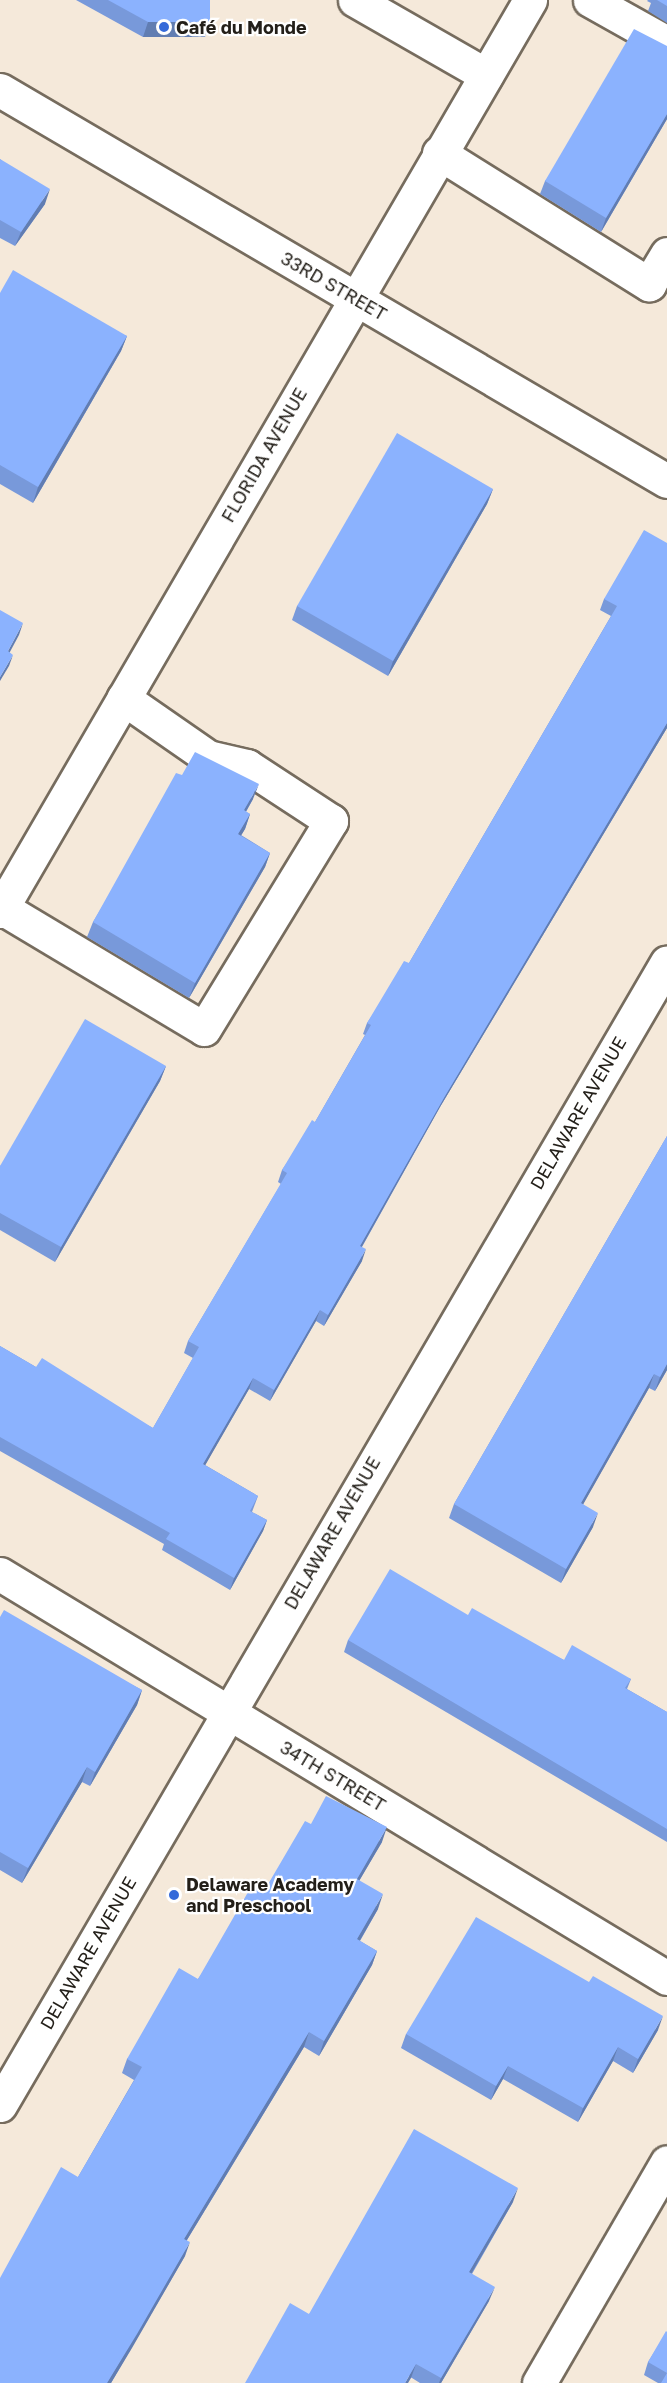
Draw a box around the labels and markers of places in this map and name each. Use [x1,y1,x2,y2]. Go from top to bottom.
place label: Café du Monde [176,16,306,38]
marker: Café du Monde [157,20,171,34]
place label: Delaware Academy and Preschool [186,1874,354,1916]
marker: Delaware Academy and Preschool [167,1888,181,1902]

